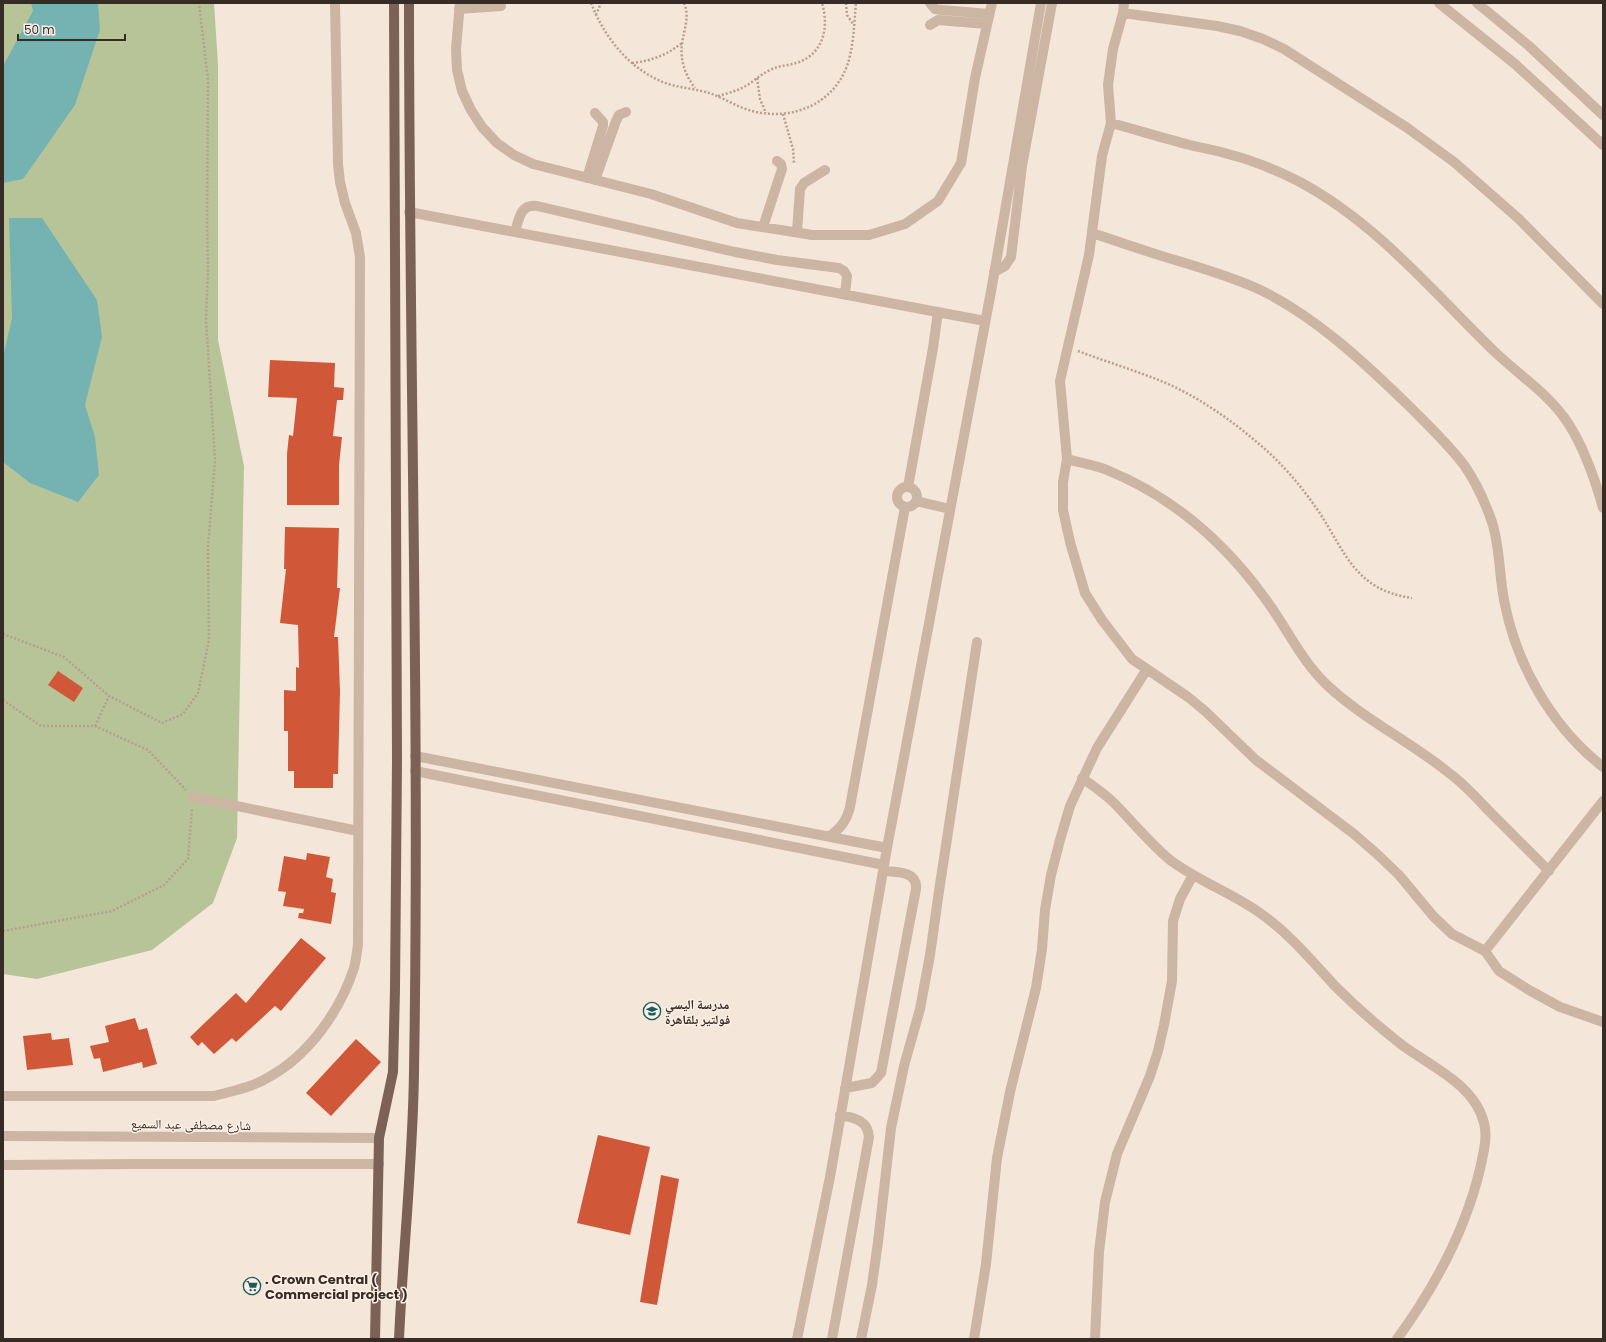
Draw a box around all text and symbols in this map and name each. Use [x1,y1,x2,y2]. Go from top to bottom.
scale bar [18,16,125,42]
text: 50 m [24,21,55,38]
place label: مدرسة اليسي فولتير بلقاهرة [665,995,730,1029]
school or university icon: مدرسة اليسي فولتير بلقاهرة [642,1001,662,1021]
street label: شارع مصطفى عبد السميع [131,1114,251,1135]
place label: . Crown Central ( Commercial project ) [265,1270,408,1304]
supermarket icon: . Crown Central ( Commercial project ) [242,1276,262,1296]

